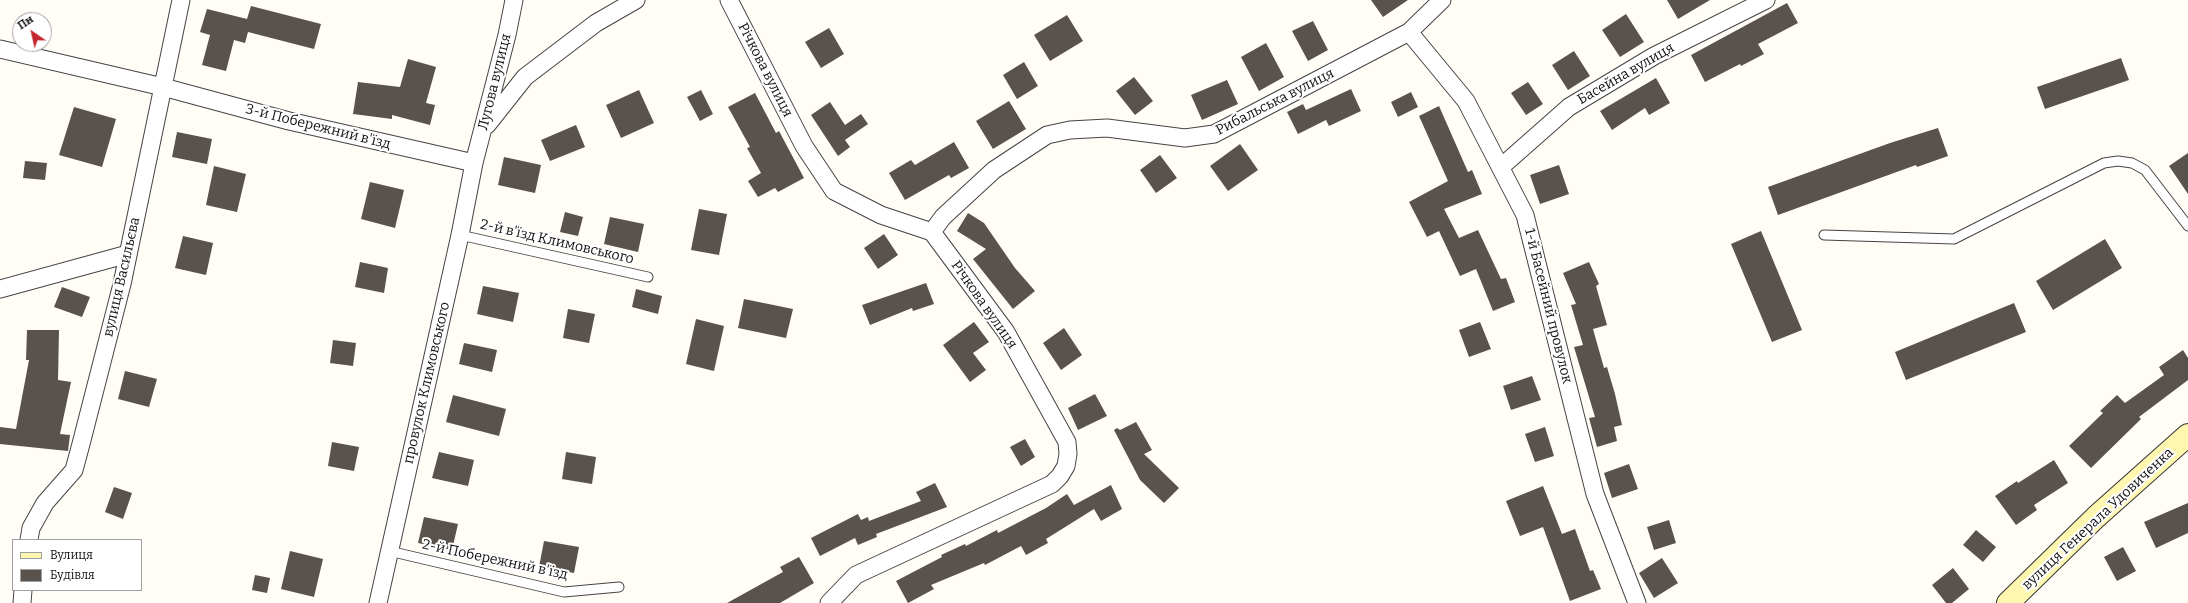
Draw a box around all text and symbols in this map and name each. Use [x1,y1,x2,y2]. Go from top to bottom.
north arrow [12,12,52,52]
text: Пн [15,13,36,32]
street label: Річкова вулиця [734,20,796,120]
street label: Лугова вулиця [475,32,515,132]
street label: Басейна вулиця [1575,40,1677,108]
street label: Рибальська вулиця [1213,65,1337,139]
street label: 3-й Побережний в'їзд [244,101,392,153]
street label: вулиця Васильєва [100,215,144,339]
street label: 2-й в'їзд Климовського [479,216,635,268]
street label: 1-й Басейний провулок [1521,227,1575,385]
street label: Річкова вулиця [947,258,1021,352]
street label: провулок Климовського [400,300,454,466]
street label: вулиця Генерала Удовиченка [2019,444,2177,594]
street label: 2-й Побережний в'їзд [421,536,569,584]
legend [12,539,142,591]
text: Вулиця [50,548,93,562]
text: Будівля [50,568,95,582]

